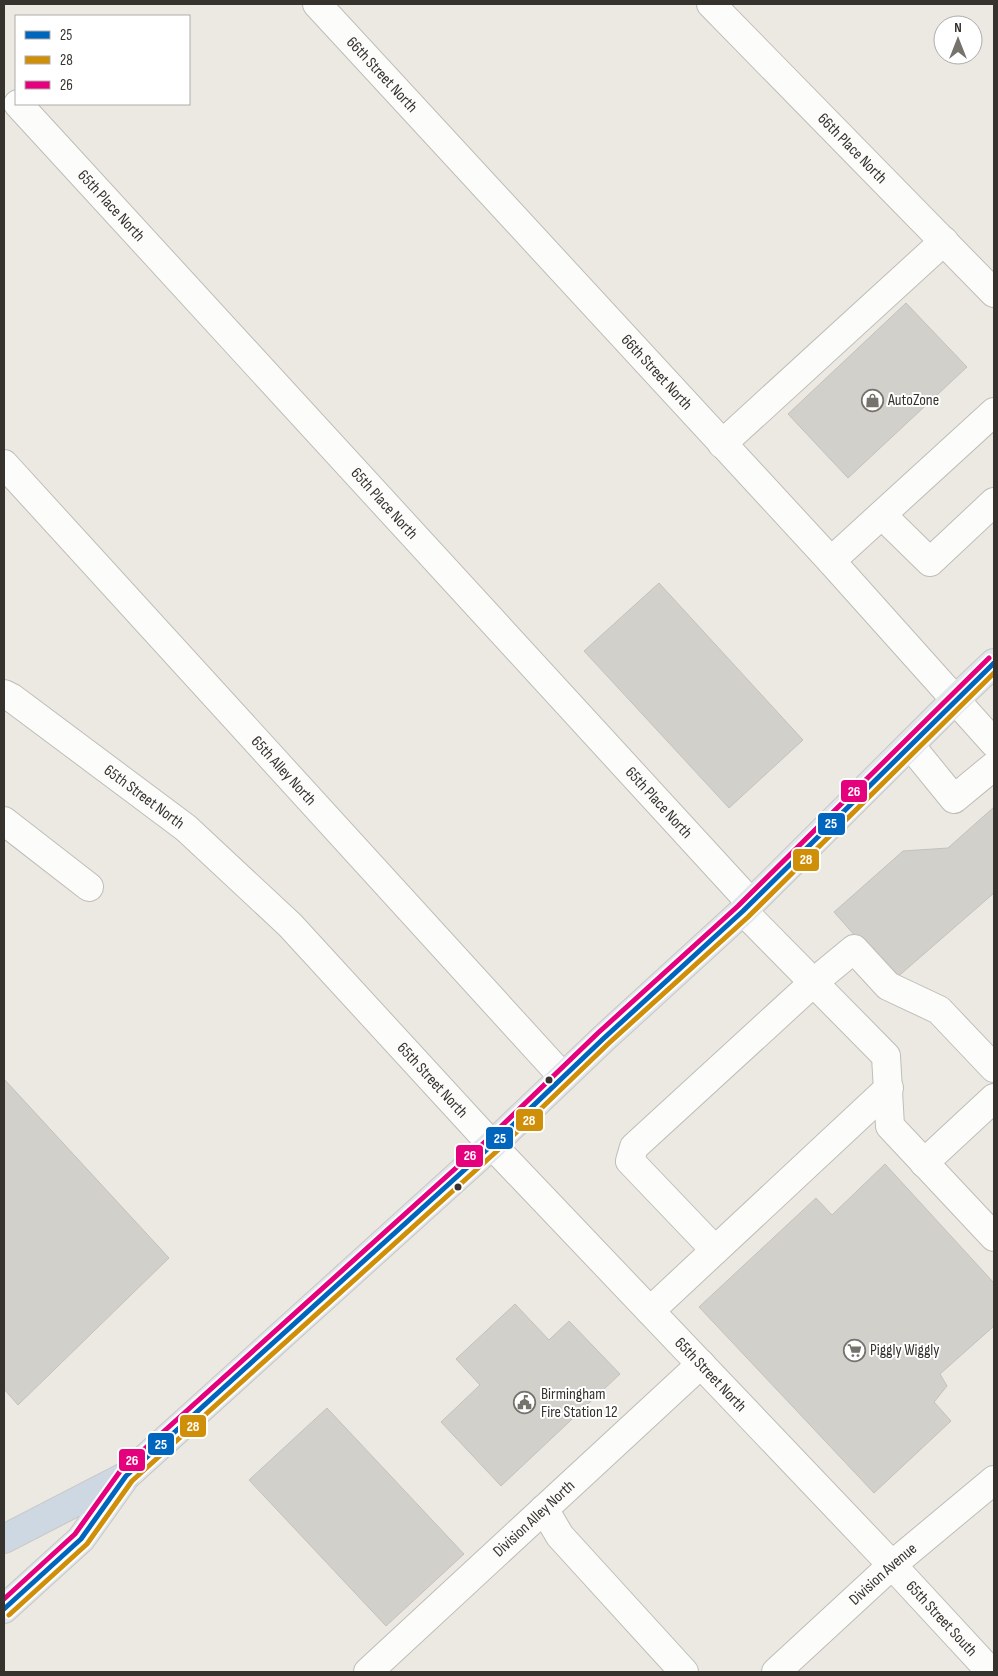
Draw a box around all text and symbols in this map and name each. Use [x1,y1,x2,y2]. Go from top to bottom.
legend [15,15,190,105]
north arrow [933,15,983,65]
text: N [954,19,962,36]
text: 25 [60,26,72,45]
street label: 66th Street North [343,33,422,116]
text: 28 [60,51,73,70]
text: 26 [60,76,73,95]
street label: 66th Place North [814,109,891,187]
street label: 65th Place North [74,166,149,245]
street label: 66th Street North [617,330,696,414]
shop icon: AutoZone [860,388,884,412]
place label: AutoZone [887,391,939,410]
street label: 65th Place North [347,464,422,543]
street label: 65th Alley North [247,732,320,809]
street label: 65th Street North [100,761,188,833]
street label: 65th Place North [621,763,696,842]
line badge: 26 [840,779,868,803]
text: 26 [848,783,861,800]
line badge: 25 [817,812,846,836]
text: 25 [825,815,837,832]
line badge: 28 [792,848,820,872]
text: 28 [800,851,813,868]
street label: 65th Street North [393,1039,472,1122]
unlabelled marker [544,1075,554,1085]
line badge: 28 [515,1108,544,1132]
text: 28 [523,1112,536,1129]
line badge: 25 [485,1126,514,1150]
text: 25 [494,1130,506,1147]
line badge: 26 [455,1144,484,1168]
text: 26 [464,1147,477,1164]
unlabelled marker [453,1182,463,1192]
street label: 65th Street North [671,1333,750,1416]
supermarket icon: Piggly Wiggly [842,1338,866,1362]
place label: Piggly Wiggly [870,1341,940,1360]
place label: Birmingham Fire Station 12 [541,1385,618,1422]
public building icon: Birmingham Fire Station 12 [513,1391,537,1415]
line badge: 28 [179,1414,207,1438]
text: 28 [187,1418,200,1435]
line badge: 25 [147,1432,175,1456]
text: 25 [155,1436,167,1453]
line badge: 26 [118,1448,146,1472]
text: 26 [126,1452,139,1469]
street label: Division Alley North [489,1476,579,1561]
street label: Division Avenue [845,1539,921,1609]
street label: 65th Street South [902,1577,981,1660]

